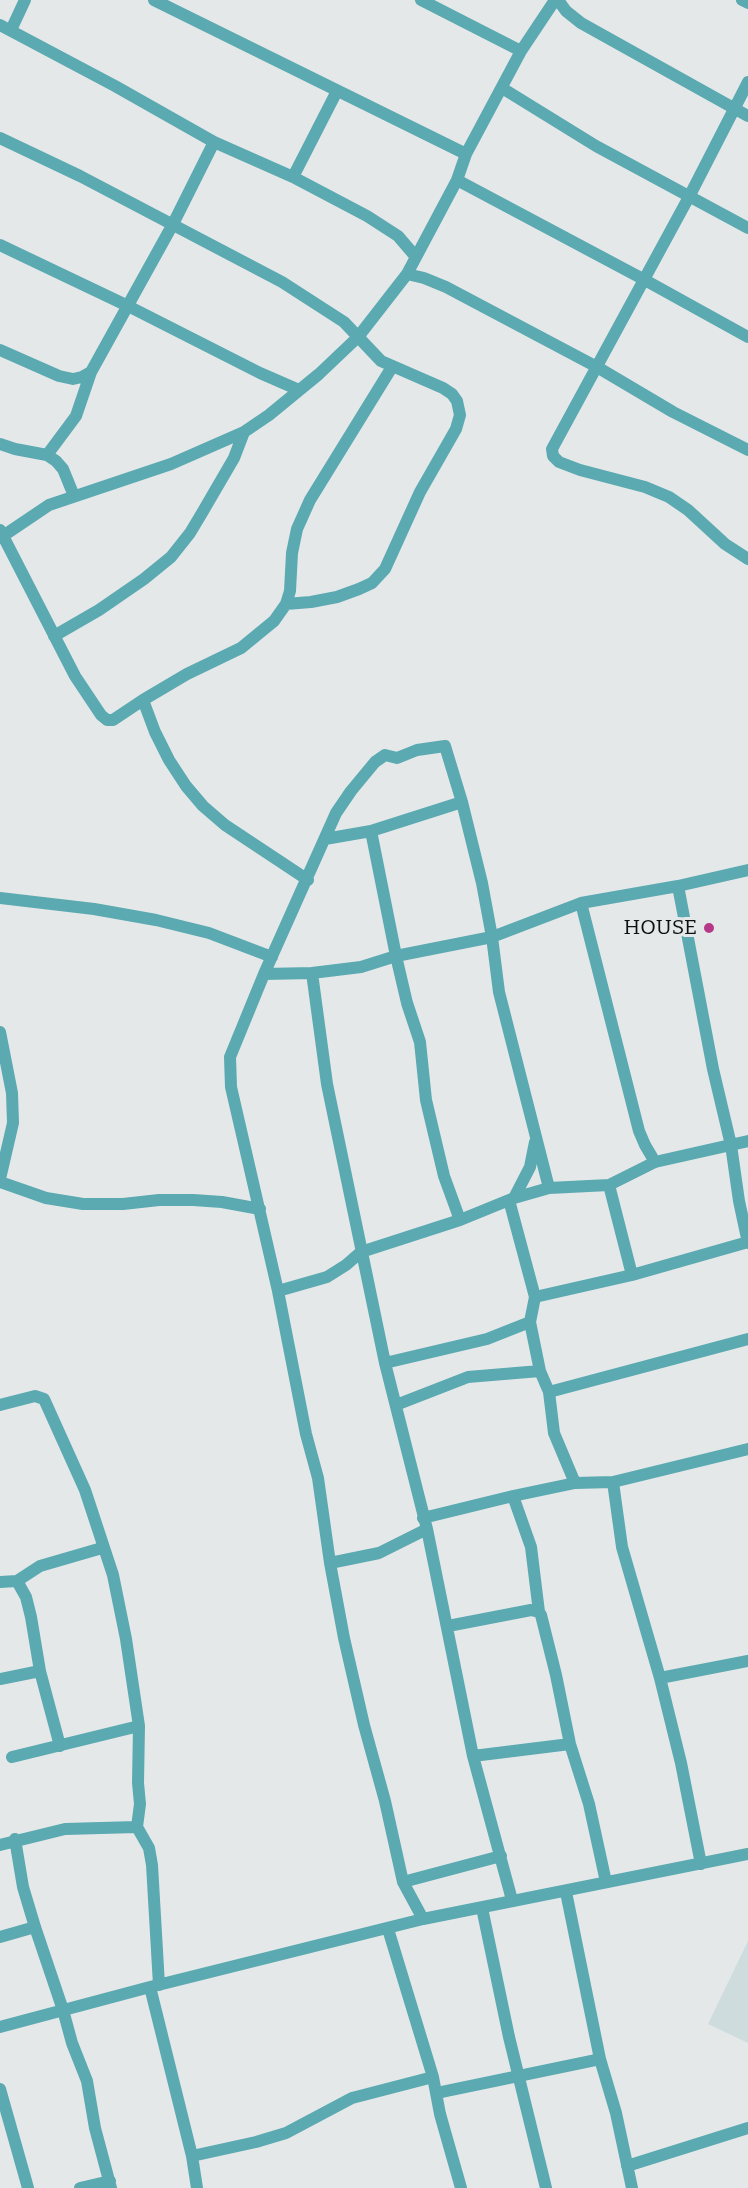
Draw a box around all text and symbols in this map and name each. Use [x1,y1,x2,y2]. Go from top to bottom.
place label: HOUSE [624,915,697,941]
marker: HOUSE [702,921,716,935]

